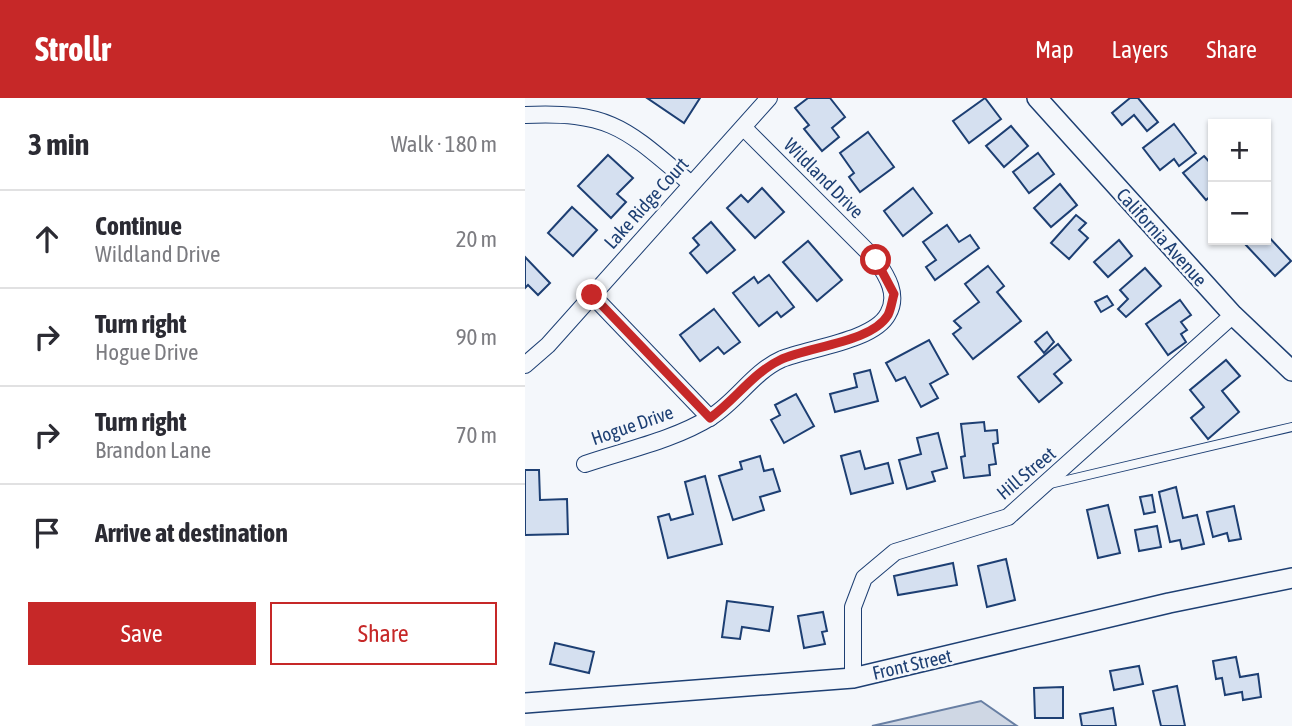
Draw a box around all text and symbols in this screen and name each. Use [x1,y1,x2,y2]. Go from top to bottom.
text: Strollr [35,30,111,68]
text: Map [1035,36,1074,63]
text: Layers [1112,36,1168,63]
text: Share [1206,36,1257,63]
map controls [1208,119,1271,245]
button: + [1208,119,1271,182]
text: 3 min [28,127,89,161]
text: Walk · 180 m [391,131,497,157]
street label: Wildland Drive [780,134,868,222]
street label: Lake Ridge Court [599,153,693,253]
button: − [1208,182,1271,245]
street label: California Avenue [1112,183,1212,291]
text: Continue [95,211,182,241]
icon: ahead [28,220,66,258]
text: 20 m [456,226,497,252]
text: Wildland Drive [95,241,220,267]
route start [860,244,891,275]
route end [576,279,607,310]
text: Turn right [95,309,186,339]
icon: right [28,318,66,356]
text: 90 m [456,324,497,350]
text: Hogue Drive [95,339,198,365]
street label: Hogue Drive [588,401,676,449]
text: Turn right [95,407,186,437]
icon: right [28,416,66,454]
text: 70 m [456,422,497,448]
text: Brandon Lane [95,437,211,463]
street label: Hill Street [992,442,1060,504]
icon: arrive [28,514,66,552]
text: Arrive at destination [95,518,288,548]
button: Save [28,602,256,665]
button: Share [270,602,497,665]
street label: Front Street [870,644,954,684]

